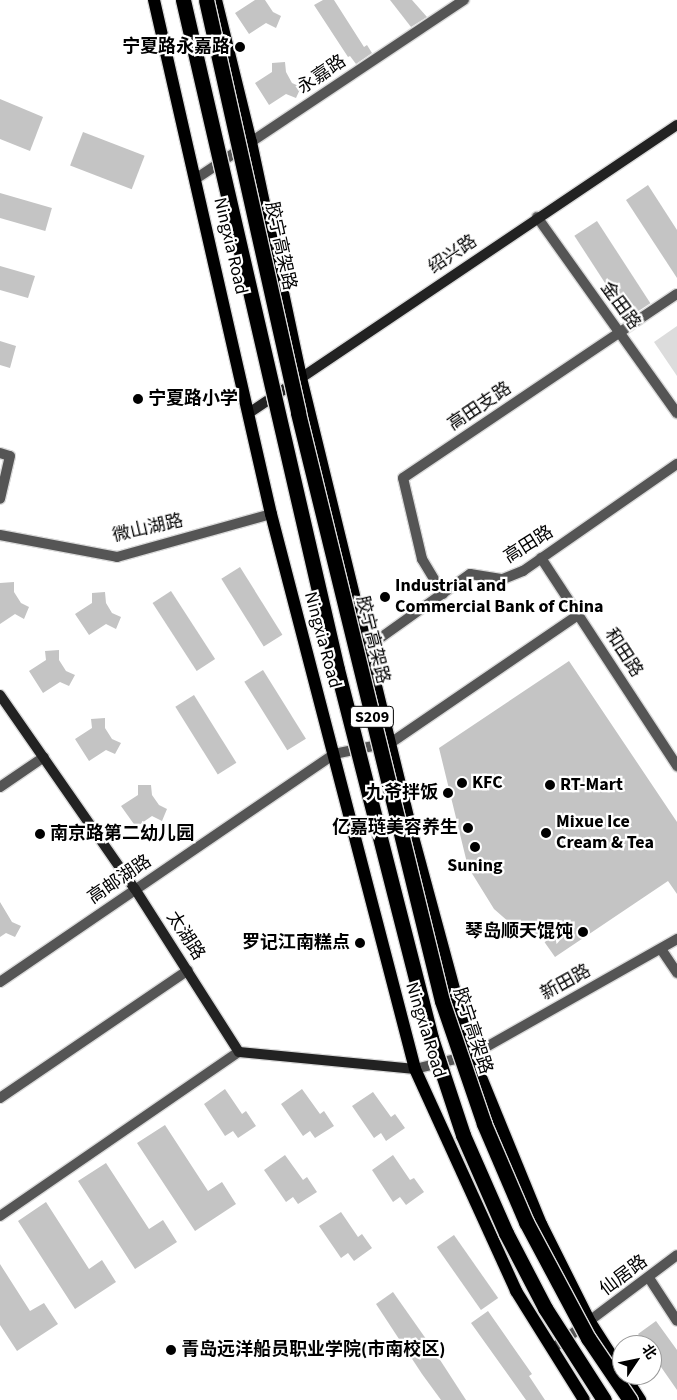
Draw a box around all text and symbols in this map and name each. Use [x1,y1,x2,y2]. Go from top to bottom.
place label: 宁夏路永嘉路 [122,36,230,58]
marker: 宁夏路永嘉路 [234,41,246,53]
street label: 永嘉路 [294,51,350,99]
street label: Ningxia Road [208,195,252,297]
street label: 胶宁高架路 [260,200,300,292]
street label: 绍兴路 [425,231,481,279]
street label: 金田路 [595,278,645,334]
street label: 高田支路 [444,378,516,436]
place label: 宁夏路小学 [148,388,238,410]
marker: 宁夏路小学 [132,393,144,405]
street label: 微山湖路 [110,510,186,548]
street label: 高田路 [500,522,558,568]
place label: Industrial and Commercial Bank of China [395,576,604,618]
street label: Ningxia Road [299,590,345,690]
marker: Industrial and Commercial Bank of China [379,591,391,603]
street label: 胶宁高架路 [351,594,393,686]
street label: 和田路 [599,624,647,682]
road number: S209 [350,704,394,730]
place label: KFC [472,772,503,794]
place label: RT-Mart [560,774,623,796]
marker: KFC [456,777,468,789]
marker: RT-Mart [544,779,556,791]
place label: 九爷拌饭 [366,782,438,804]
marker: 九爷拌饭 [442,787,454,799]
place label: Mixue Ice Cream & Tea [556,812,654,854]
place label: 亿嘉琏美容养生 [332,817,458,839]
marker: 亿嘉琏美容养生 [462,822,474,834]
place label: 南京路第二幼儿园 [50,823,194,845]
marker: Mixue Ice Cream & Tea [540,827,552,839]
marker: 南京路第二幼儿园 [34,828,46,840]
marker: Suning [469,841,481,853]
street label: 高邮湖路 [84,851,156,909]
place label: Suning [447,855,503,877]
street label: 太湖路 [161,907,209,965]
place label: 琴岛顺天馄饨 [465,921,573,943]
marker: 琴岛顺天馄饨 [577,926,589,938]
place label: 罗记江南糕点 [242,932,350,954]
marker: 罗记江南糕点 [354,937,366,949]
street label: 新田路 [537,960,595,1006]
street label: Ningxia Road [400,980,450,1080]
street label: 胶宁高架路 [448,985,496,1077]
street label: 仙居路 [596,1251,652,1301]
north arrow [612,1335,662,1385]
place label: 青岛远洋船员职业学院(市南校区) [181,1339,445,1361]
text: 北 [636,1341,661,1364]
marker: 青岛远洋船员职业学院(市南校区) [165,1344,177,1356]

